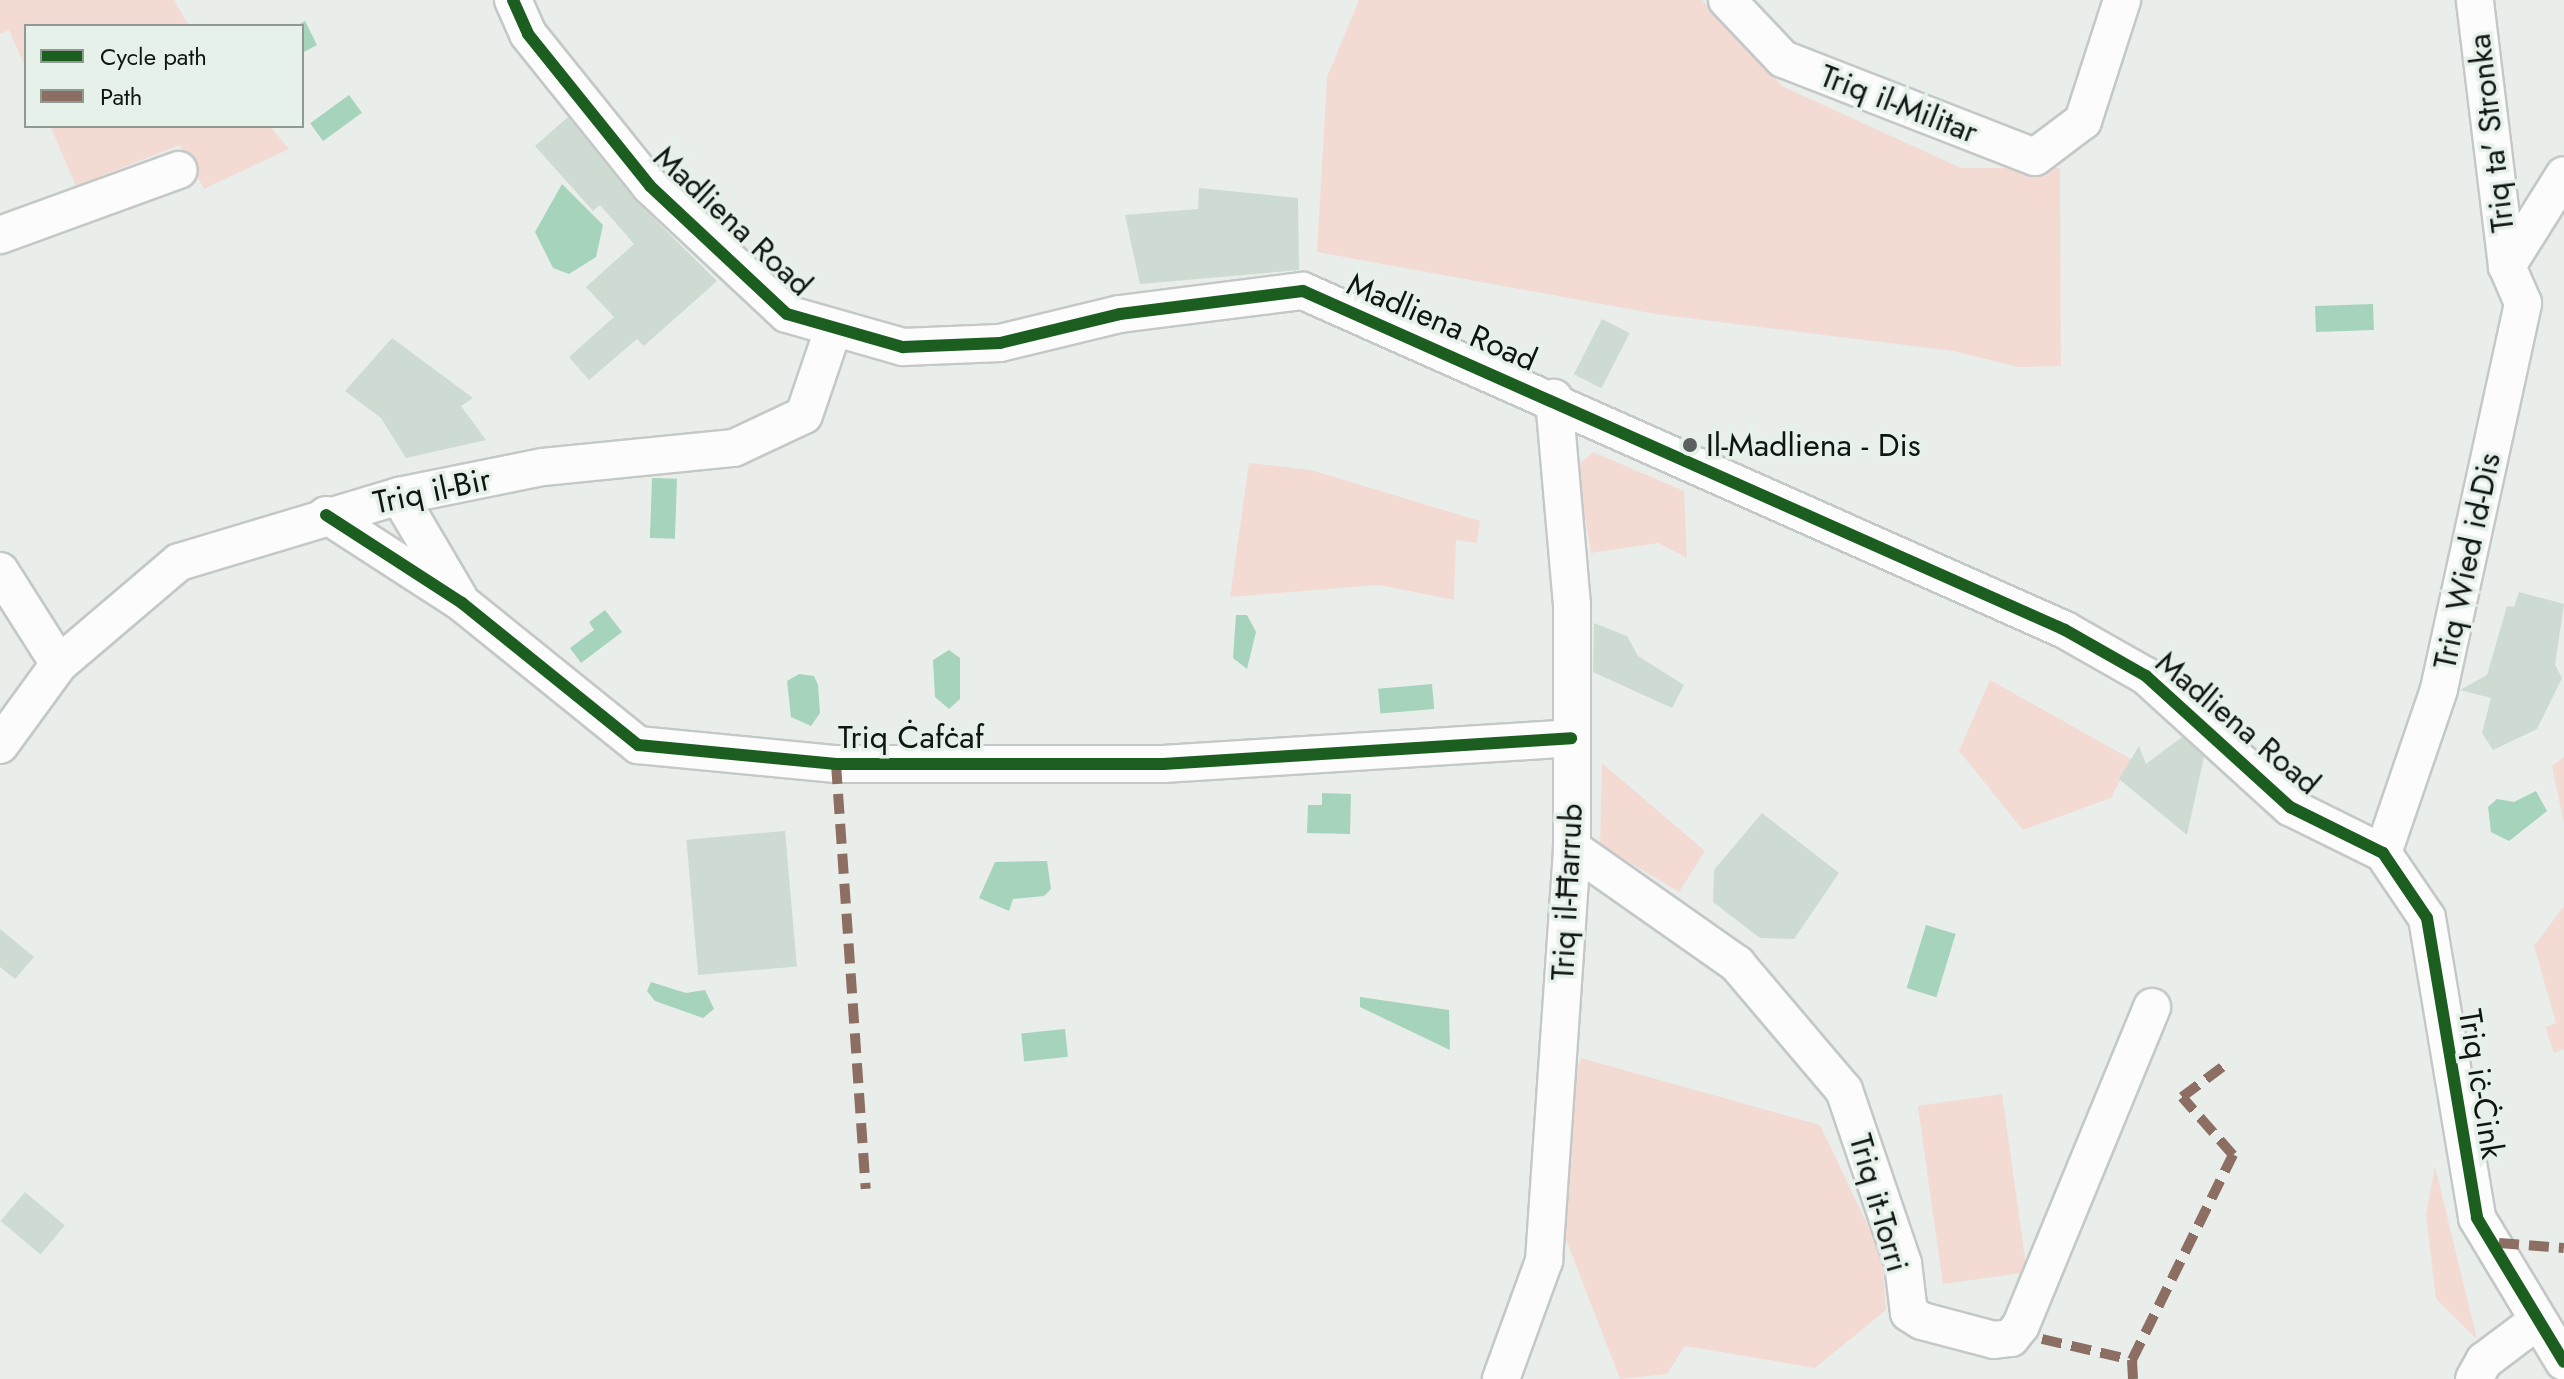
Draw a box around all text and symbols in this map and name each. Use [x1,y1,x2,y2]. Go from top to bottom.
legend [24,24,304,128]
street label: Triq ta' Stronka [2460,32,2522,234]
text: Cycle path [100,39,207,74]
street label: Triq il-Militar [1815,56,1983,152]
text: Path [100,79,142,114]
street label: Madliena Road [646,138,820,304]
street label: Madliena Road [1341,265,1543,379]
place label: Il-Madliena - Dis [1706,426,1921,464]
marker: Il-Madliena - Dis [1681,436,1699,454]
street label: Triq Wied id-Dis [2425,449,2509,673]
street label: Triq il-Bir [370,460,494,522]
street label: Madliena Road [2148,643,2328,803]
street label: Triq Ċafċaf [838,718,984,756]
street label: Triq il-Ħarrub [1543,803,1591,981]
street label: Triq iċ-Ċink [2450,1006,2512,1162]
street label: Triq it-Torri [1841,1130,1917,1276]

